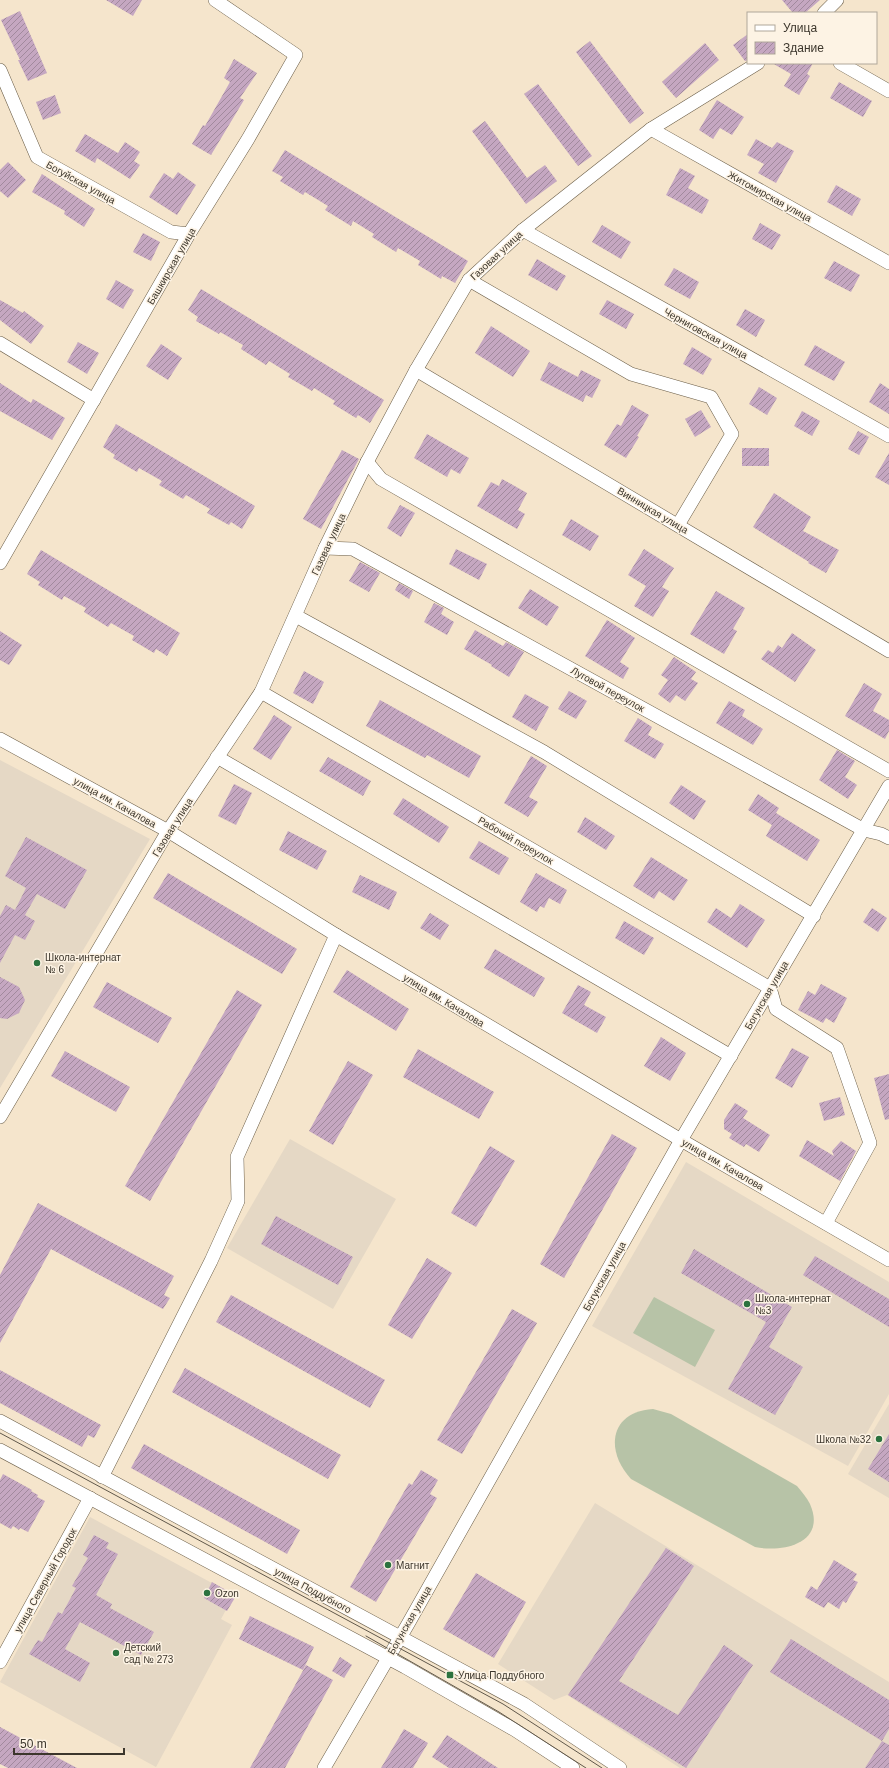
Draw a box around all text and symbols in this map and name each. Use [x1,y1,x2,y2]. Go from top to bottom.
legend [747,12,877,64]
text: Улица [783,21,817,35]
text: Здание [783,41,824,55]
street label: Богуйская улица [44,159,118,206]
street label: Житомирская улица [726,169,814,224]
street label: Башкирская улица [145,226,198,306]
street label: Газовая улица [468,228,525,282]
street label: Черниговская улица [662,306,750,361]
street label: Винницкая улица [615,485,690,536]
street label: Газовая улица [309,511,348,577]
street label: Луговой переулок [569,665,647,715]
street label: улица им. Качалова [72,775,158,830]
street label: Газовая улица [150,796,195,859]
street label: Рабочий переулок [476,814,556,867]
place label: Школа-интернат № 6 [45,952,121,975]
marker: Школа-интернат № 6 [32,958,42,968]
street label: Богунская улица [742,959,791,1031]
street label: улица им. Качалова [401,972,487,1029]
street label: улица им. Качалова [680,1137,766,1193]
street label: Богунская улица [581,1239,628,1313]
place label: Школа-интернат №3 [755,1293,831,1316]
marker: Школа-интернат №3 [742,1299,752,1309]
place label: Школа №32 [816,1434,871,1445]
marker: Школа №32 [874,1434,884,1444]
street label: улица Северный Городок [12,1526,79,1634]
marker: Магнит [383,1560,393,1570]
place label: Магнит [396,1560,430,1571]
street label: улица Поддубного [272,1566,353,1616]
street label: Богунская улица [385,1584,434,1656]
marker: Ozon [202,1588,212,1598]
place label: Ozon [215,1588,239,1599]
place label: Детский сад № 273 [124,1642,174,1665]
marker: Детский сад № 273 [111,1648,121,1658]
marker: Улица Поддубного [445,1670,455,1680]
place label: Улица Поддубного [458,1670,545,1681]
scale bar [14,1730,124,1756]
text: 50 m [20,1737,47,1751]

